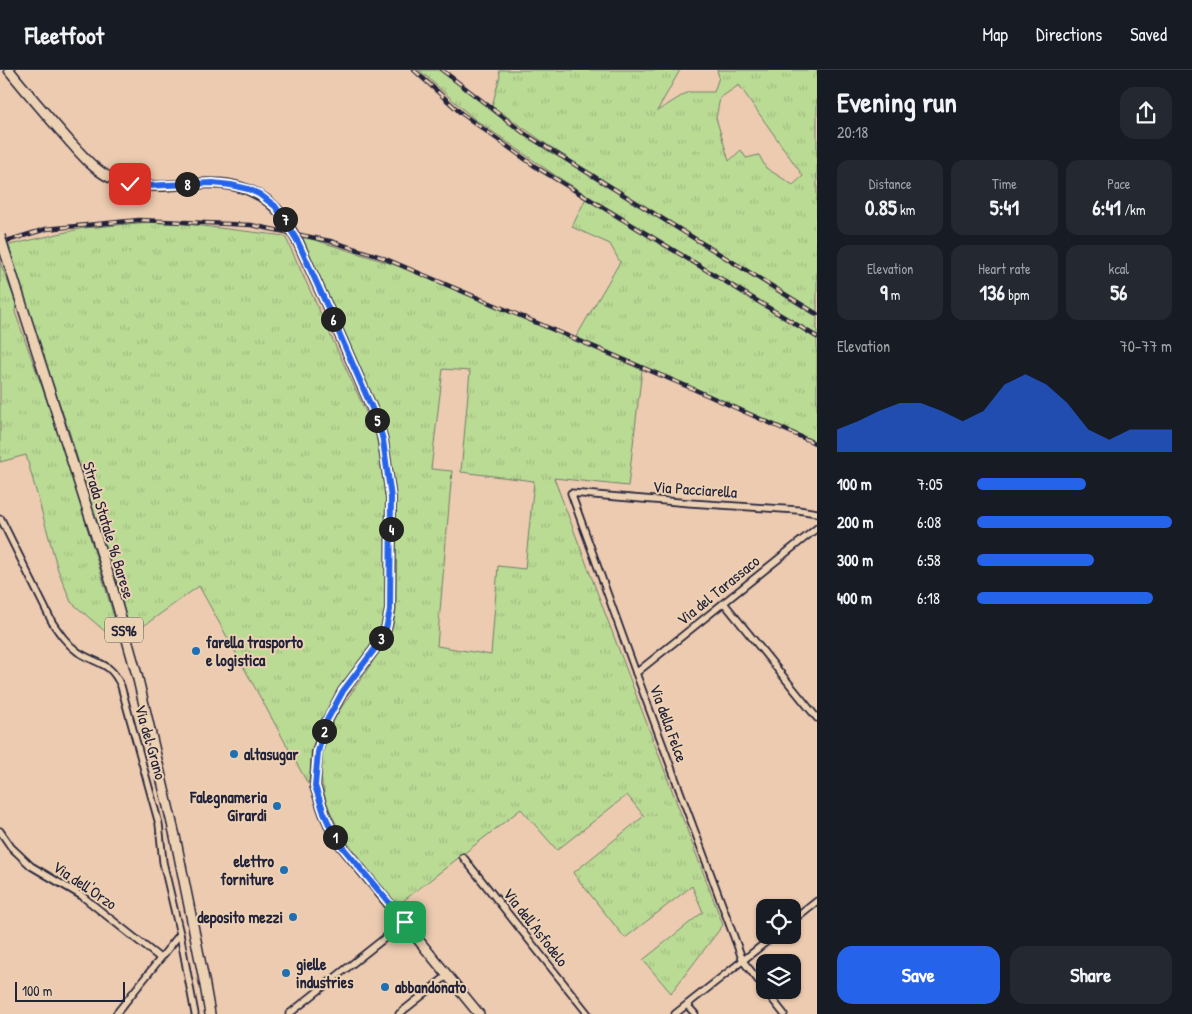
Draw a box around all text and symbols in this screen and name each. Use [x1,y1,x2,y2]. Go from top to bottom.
text: Fleetfoot [25,19,104,51]
text: Map [983,22,1008,47]
text: Directions [1036,22,1102,47]
text: Saved [1130,22,1167,47]
text: Evening run [837,83,957,121]
button: share [1120,87,1172,139]
text: 20:18 [837,121,868,143]
pin [109,163,151,205]
icon: check [116,170,144,198]
pin: 8 [174,172,200,196]
text: Distance [869,174,912,193]
text: Time [992,174,1017,193]
text: Pace [1107,174,1130,193]
text: 8 [184,175,191,194]
text: 0.85 [865,193,897,222]
text: 5:41 [990,193,1019,222]
text: 6:41 [1092,193,1121,222]
text: km [897,200,915,219]
text: /km [1121,200,1145,219]
pin: 7 [272,206,298,232]
text: 7 [282,210,289,229]
text: Elevation [867,259,913,278]
text: Heart rate [978,259,1031,278]
text: kcal [1109,259,1129,278]
text: 9 [880,278,888,307]
text: 136 [980,278,1005,307]
text: 56 [1110,278,1127,307]
text: m [888,285,900,304]
text: bpm [1005,285,1029,304]
pin: 6 [320,306,346,332]
text: 6 [331,310,336,329]
text: Elevation [837,335,890,357]
text: 70–77 m [1120,335,1172,357]
pin: 5 [364,408,390,432]
text: 5 [375,411,380,430]
street label: Strada Statale 96 Barese [78,459,140,602]
text: 100 m [837,473,872,495]
text: 7:05 [917,473,943,495]
street label: Via Pacciarella [652,475,738,503]
text: 200 m [837,511,873,533]
text: 6:08 [917,511,941,533]
pin: 4 [378,516,404,542]
text: 4 [389,520,394,539]
street label: Via del Tarassaco [672,549,764,630]
text: 300 m [837,549,873,571]
text: 6:58 [917,549,941,571]
text: 400 m [837,587,872,609]
text: 6:18 [917,587,940,609]
road number: SS96 [105,618,143,642]
pin: 3 [368,626,394,650]
text: 3 [378,629,385,648]
place label: farella trasporto e logistica [206,631,303,672]
marker: farella trasporto e logistica [190,645,202,657]
street label: Via della Felce [645,681,693,765]
street label: Via del Grano [130,702,172,783]
pin: 2 [312,718,336,744]
text: 2 [321,722,328,741]
place label: altasugar [244,743,299,766]
marker: altasugar [228,748,240,760]
place label: Falegnameria Girardi [189,786,268,826]
marker: Falegnameria Girardi [271,800,283,812]
pin: 1 [322,824,348,850]
text: 1 [333,828,338,847]
place label: elettro forniture [220,850,275,890]
street label: Via dell'Orzo [49,855,122,915]
marker: elettro forniture [278,864,290,876]
street label: Via dell'Asfodelo [498,883,574,971]
map controls [756,899,801,999]
button: locate [756,899,801,944]
pin [384,901,426,943]
place label: deposito mezzi [197,906,283,929]
icon: arrive [391,908,419,936]
marker: deposito mezzi [287,911,299,923]
button: Save [837,946,1000,1004]
button: Share [1010,946,1172,1004]
place label: gielle industries [296,953,354,993]
button: layers [756,954,801,999]
marker: gielle industries [280,967,292,979]
place label: abbandonato [395,976,467,998]
scale bar [15,979,125,1002]
text: 100 m [22,981,52,1000]
marker: abbandonato [379,981,391,993]

